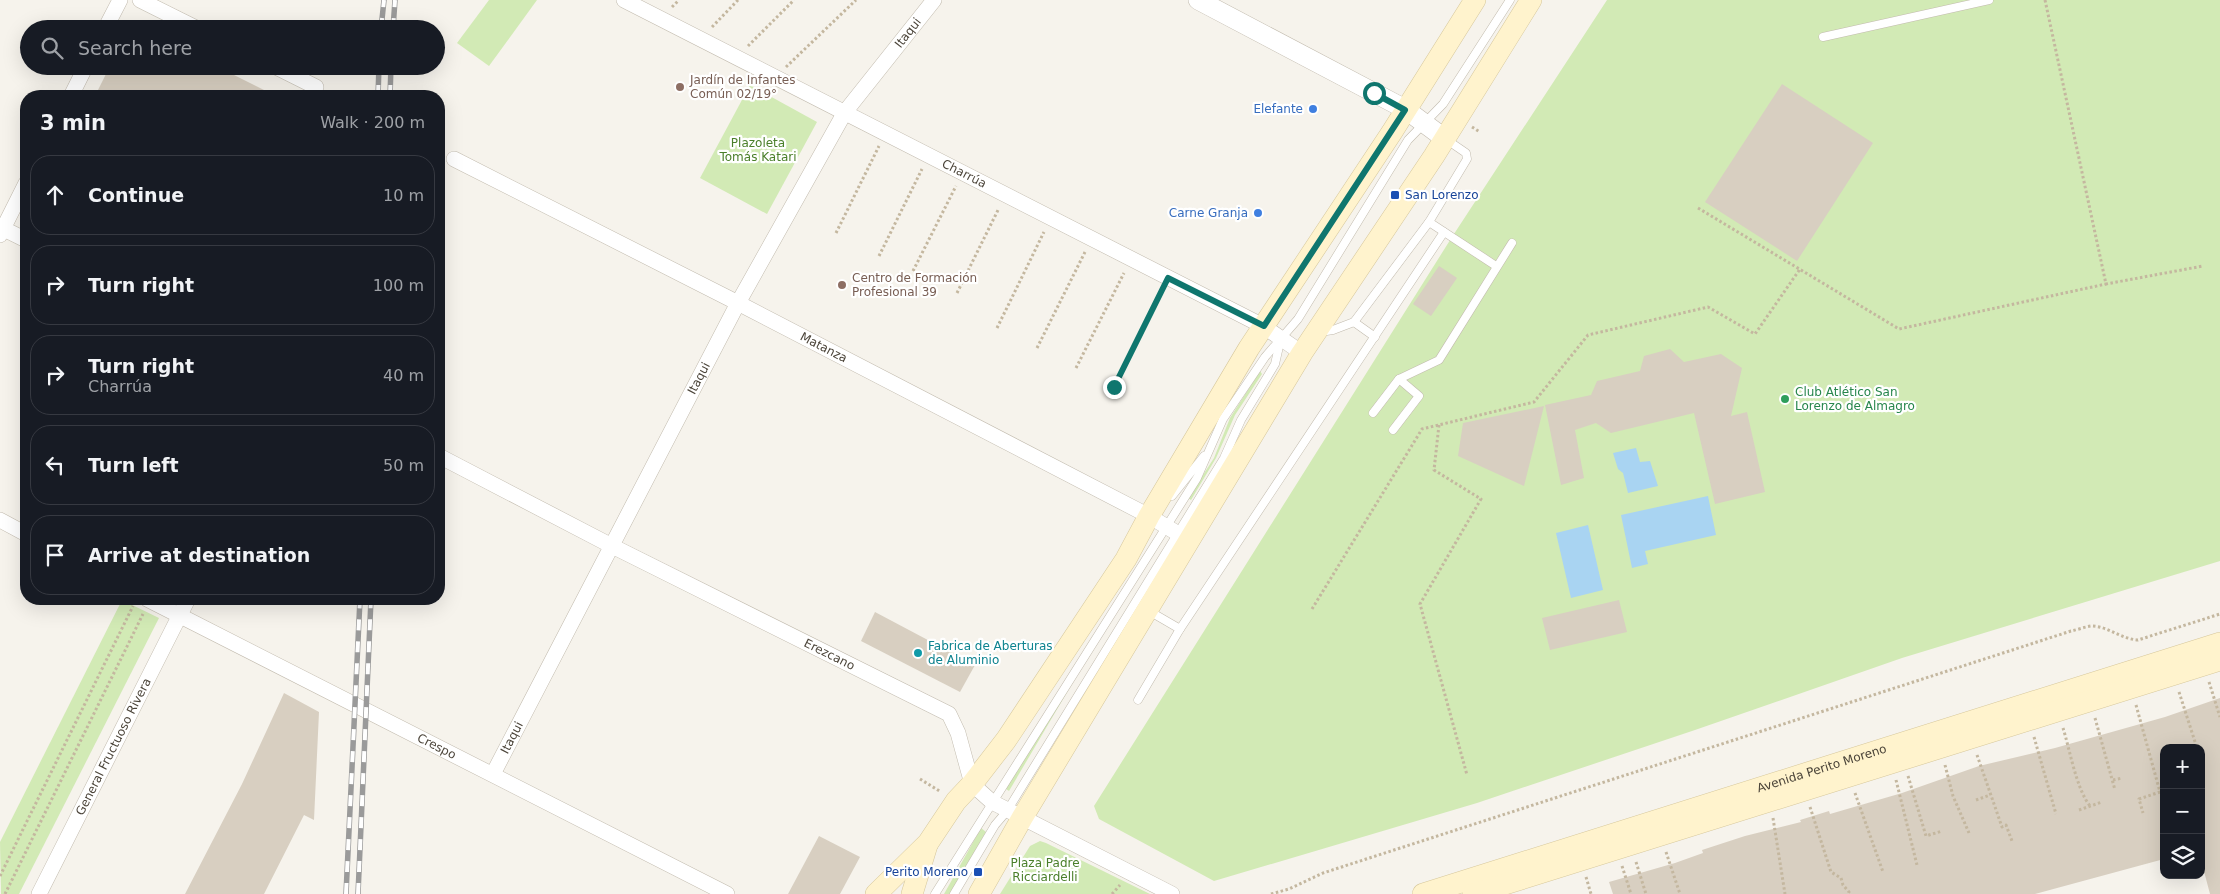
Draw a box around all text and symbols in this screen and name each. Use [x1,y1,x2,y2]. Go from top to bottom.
street label: Itaqui [892,15,924,51]
search box [20,20,445,75]
icon: search [38,34,66,62]
text: Search here [78,37,192,59]
place label: Jardín de Infantes Común 02/19° [689,73,795,101]
marker: Jardín de Infantes Común 02/19° [674,81,686,93]
route start [1363,82,1386,105]
place label: Elefante [1253,102,1303,116]
marker: Elefante [1307,103,1319,115]
text: 3 min [40,111,106,135]
text: Walk · 200 m [320,113,425,132]
park label: Plazoleta Tomás Katari [718,136,797,164]
street label: Charrúa [940,156,989,191]
icon: ahead [41,181,69,209]
text: Continue [88,184,184,206]
text: 10 m [383,186,424,205]
place label: San Lorenzo [1405,188,1479,202]
marker: San Lorenzo [1389,189,1401,201]
place label: Carne Granja [1169,206,1248,220]
marker: Carne Granja [1252,207,1264,219]
icon: right [41,271,69,299]
place label: Centro de Formación Profesional 39 [852,271,977,299]
text: Turn right [88,274,194,296]
text: 100 m [373,276,424,295]
marker: Centro de Formación Profesional 39 [836,279,848,291]
street label: Matanza [798,329,850,365]
text: Turn right [88,355,194,377]
street label: Itaqui [685,360,713,397]
icon: right [41,361,69,389]
text: 40 m [383,366,424,385]
route end [1103,376,1126,399]
text: Charrúa [88,377,152,396]
place label: Club Atlético San Lorenzo de Almagro [1795,385,1915,413]
marker: Club Atlético San Lorenzo de Almagro [1779,393,1791,405]
icon: left [41,451,69,479]
text: Turn left [88,454,179,476]
text: 50 m [383,456,424,475]
icon: arrive [41,541,69,569]
text: Arrive at destination [88,544,310,566]
street label: Erezcano [802,636,857,673]
place label: Fabrica de Aberturas de Aluminio [928,639,1053,667]
marker: Fabrica de Aberturas de Aluminio [912,647,924,659]
street label: General Fructuoso Rivera [73,676,154,818]
street label: Itaqui [498,719,526,756]
street label: Crespo [415,731,458,762]
street label: Avenida Perito Moreno [1755,742,1888,795]
map controls [2160,744,2205,879]
button: + [2160,744,2205,789]
button: − [2160,789,2205,834]
button: layers [2160,834,2205,879]
park label: Plaza Padre Ricciardelli [1010,856,1080,884]
place label: Perito Moreno [885,865,968,879]
marker: Perito Moreno [972,866,984,878]

